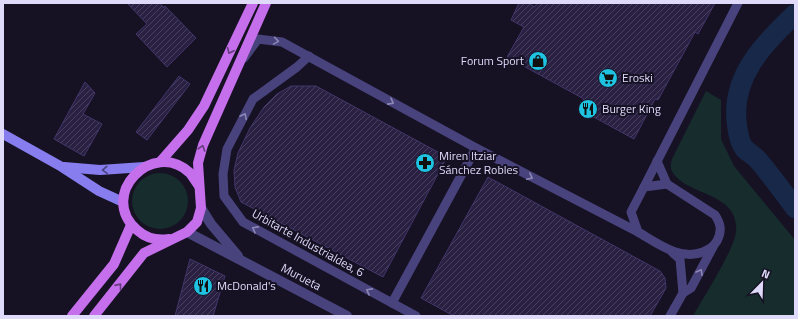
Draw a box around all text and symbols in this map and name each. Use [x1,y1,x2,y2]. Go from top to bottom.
one-way arrow [273,36,280,45]
one-way arrow [227,47,235,54]
shop icon: Forum Sport [527,50,549,72]
place label: Forum Sport [461,51,525,70]
supermarket icon: Eroski [597,67,619,89]
place label: Eroski [622,68,653,87]
one-way arrow [387,97,394,104]
restaurant icon: Burger King [577,98,599,120]
place label: Burger King [602,99,661,118]
one-way arrow [239,113,247,121]
one-way arrow [197,145,206,152]
place label: Miren Itziar Sánchez Robles [439,146,519,179]
pharmacy icon: Miren Itziar Sánchez Robles [414,152,436,174]
one-way arrow [102,166,108,174]
one-way arrow [526,172,533,179]
street label: Urbitarte Industrialdea, 6 [249,204,368,282]
one-way arrow [252,226,259,233]
street label: Murueta [278,258,325,295]
north arrow [742,263,782,303]
text: N [759,265,773,283]
one-way arrow [695,269,703,276]
restaurant icon: McDonald's [192,275,214,297]
place label: McDonald's [217,276,276,295]
one-way arrow [114,283,121,290]
one-way arrow [366,288,374,295]

